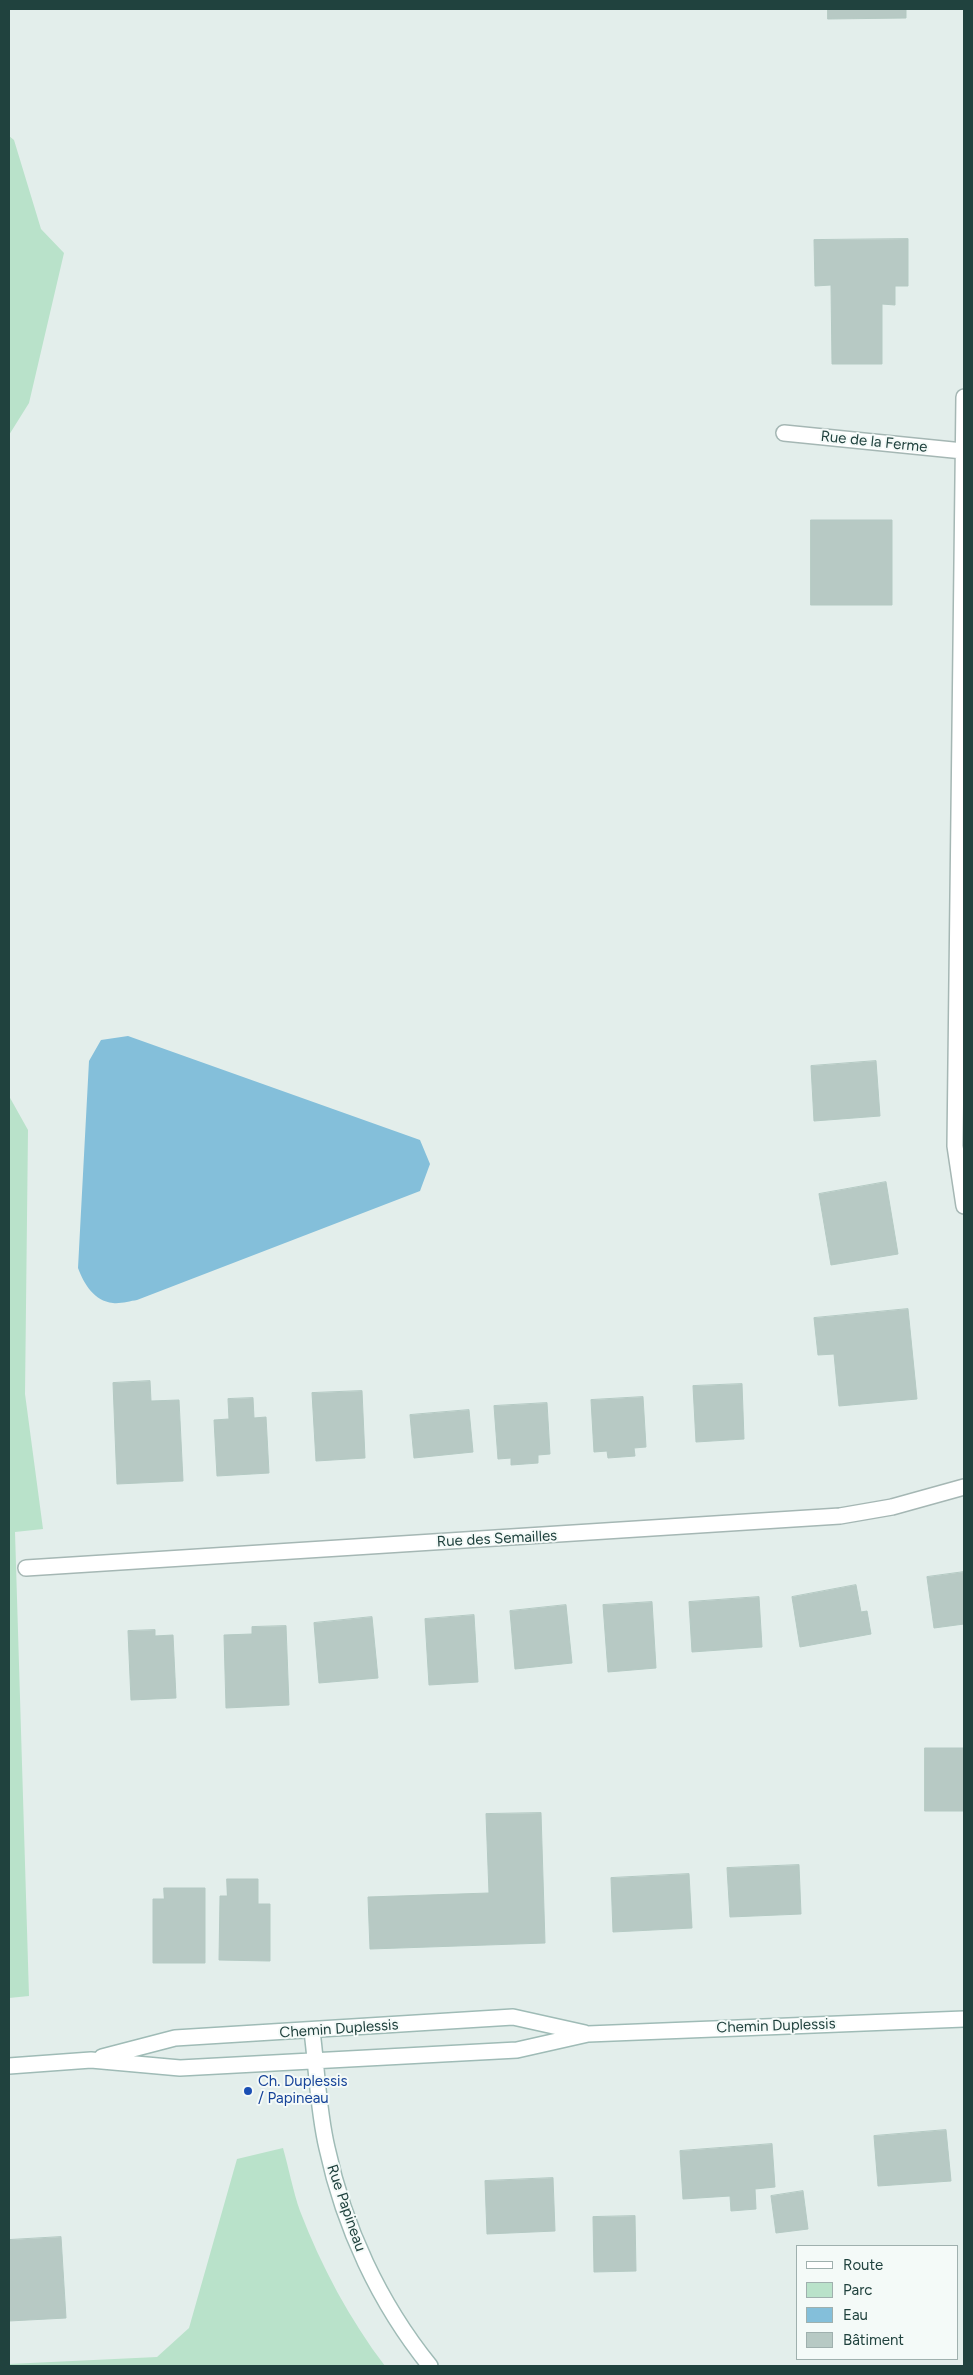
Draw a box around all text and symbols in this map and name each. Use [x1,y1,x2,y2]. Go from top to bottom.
street label: Rue de la Ferme [820,427,928,457]
street label: Rue des Semailles [436,1527,558,1551]
street label: Chemin Duplessis [716,2015,836,2037]
street label: Chemin Duplessis [279,2016,399,2042]
place label: Ch. Duplessis / Papineau [258,2073,347,2108]
marker: Ch. Duplessis / Papineau [242,2085,254,2097]
street label: Rue Papineau [323,2162,369,2254]
legend [796,2245,958,2360]
text: Route [843,2256,883,2274]
text: Parc [843,2281,872,2299]
text: Eau [843,2306,868,2324]
text: Bâtiment [843,2331,904,2349]

